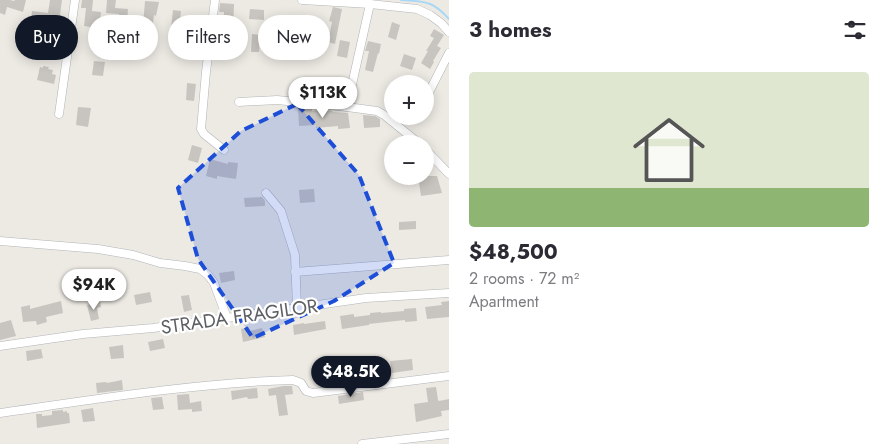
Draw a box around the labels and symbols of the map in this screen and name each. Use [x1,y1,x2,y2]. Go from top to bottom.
pin: $113K [288,76,358,119]
pin: $94K [64,268,124,311]
street label: STRADA FRAGILOR [159,292,320,341]
pin: $48.5K [310,356,392,398]

